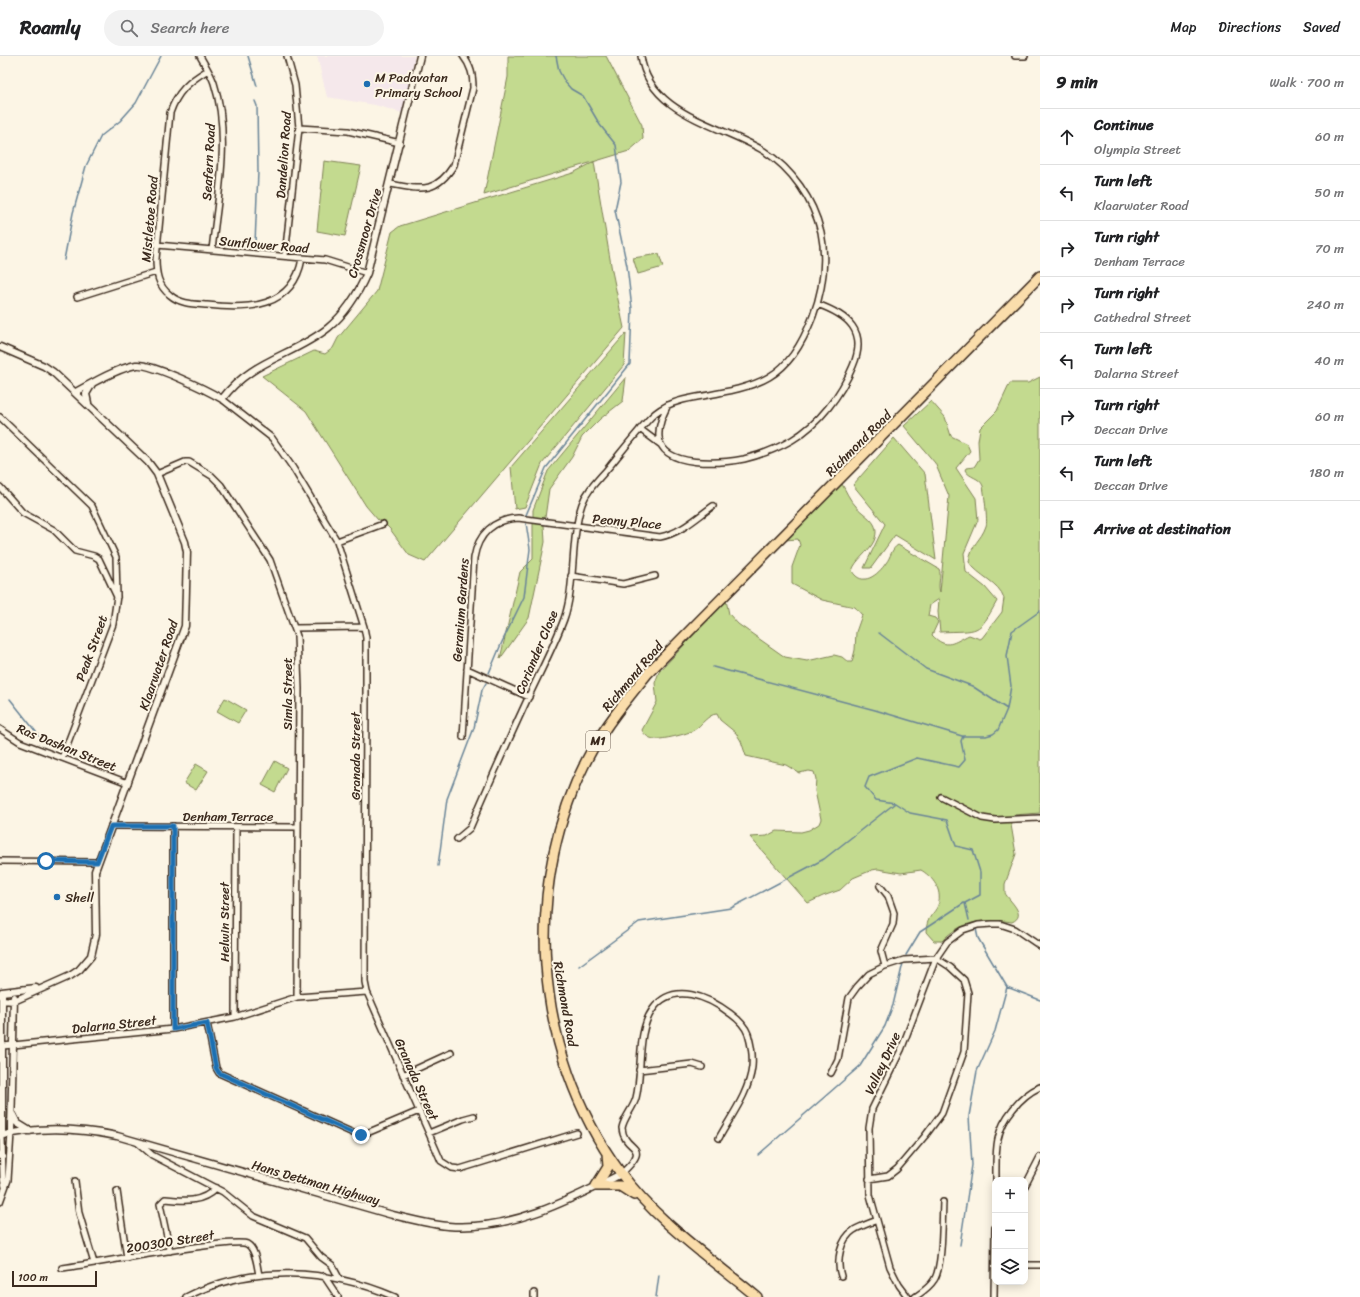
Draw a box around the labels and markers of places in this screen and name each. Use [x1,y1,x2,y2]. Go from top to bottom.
place label: M Padavatan Primary School [375,66,462,104]
marker: M Padavatan Primary School [362,79,372,89]
place label: Shell [65,886,94,909]
marker: Shell [52,892,62,902]

